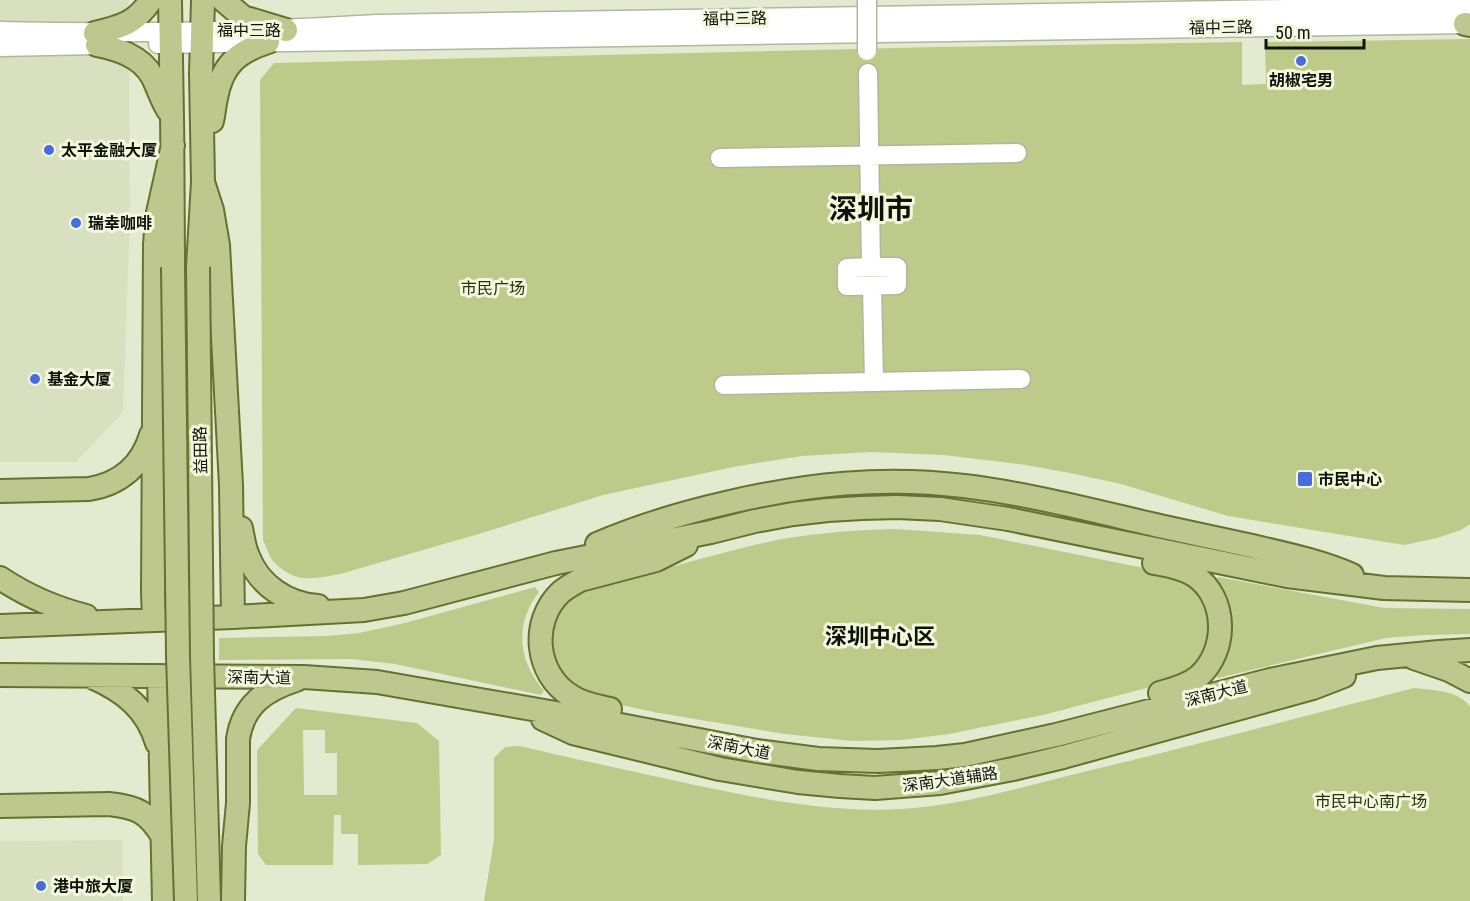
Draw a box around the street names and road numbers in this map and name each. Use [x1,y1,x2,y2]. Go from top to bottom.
street label: 福中三路 [703,8,767,29]
street label: 福中三路 [1189,17,1253,38]
street label: 福中三路 [217,21,281,40]
street label: 益田路 [191,426,210,474]
street label: 深南大道 [227,667,291,688]
street label: 深南大道 [1183,677,1249,710]
street label: 深南大道 [706,732,772,763]
street label: 深南大道辅路 [901,763,999,796]

